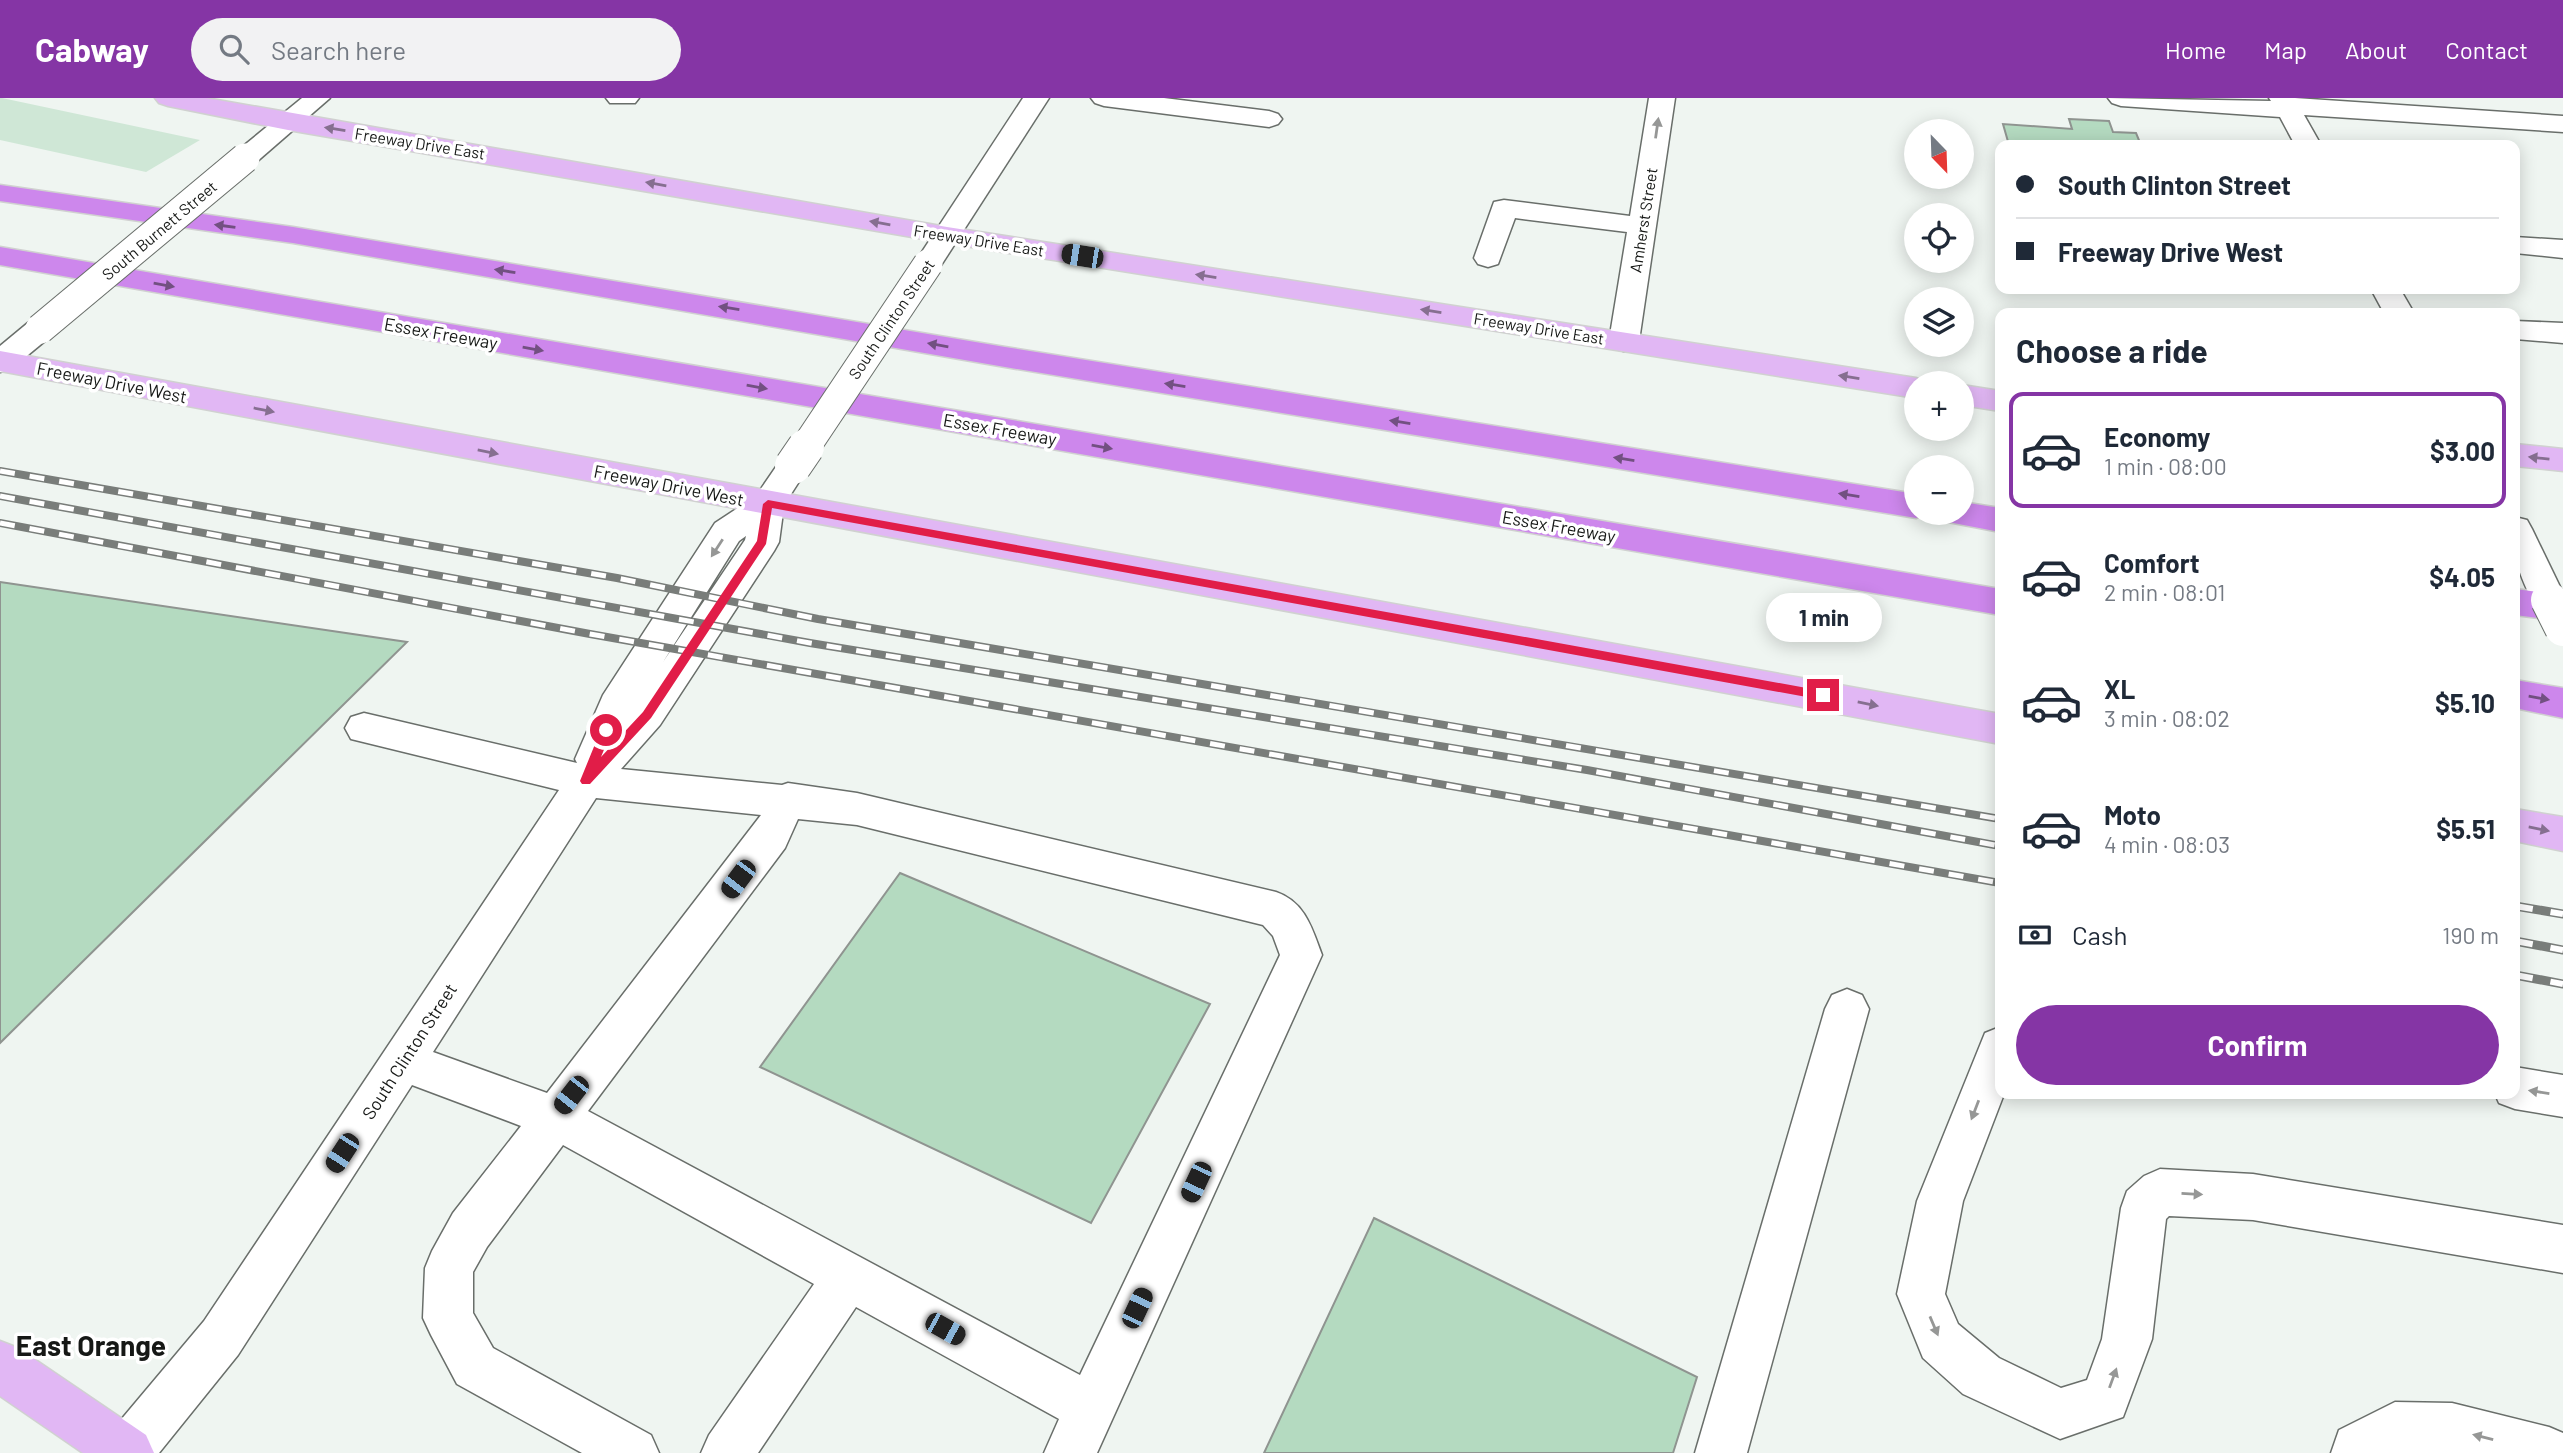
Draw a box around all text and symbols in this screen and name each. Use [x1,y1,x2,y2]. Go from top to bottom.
search box [191,18,681,81]
text: Cabway [35,29,149,69]
icon: search [215,30,253,68]
text: Search here [271,34,406,65]
text: Home [2165,35,2226,64]
text: Map [2264,35,2307,64]
text: About [2345,35,2407,64]
text: Contact [2445,35,2528,64]
one-way arrow [1652,117,1663,139]
north arrow [1904,119,1974,189]
map controls [1904,119,1974,525]
one-way arrow [324,123,346,134]
street label: Freeway Drive East [353,123,487,163]
street label: Amherst Street [1625,166,1661,274]
text: South Clinton Street [2058,169,2291,200]
street label: South Burnett Street [98,176,220,284]
one-way arrow [645,178,667,189]
button: locate [1904,203,1974,273]
one-way arrow [869,217,891,228]
one-way arrow [214,220,236,231]
street label: Freeway Drive East [912,220,1046,260]
text: Freeway Drive West [2058,236,2283,267]
car [1060,242,1105,270]
street label: South Clinton Street [844,256,938,382]
one-way arrow [494,265,516,276]
one-way arrow [1195,270,1217,281]
one-way arrow [153,280,175,291]
button: layers [1904,287,1974,357]
one-way arrow [718,302,740,313]
one-way arrow [1419,305,1441,316]
street label: Freeway Drive East [1472,308,1606,348]
street label: Essex Freeway [382,312,500,354]
text: Choose a ride [2016,331,2208,369]
one-way arrow [927,339,949,350]
one-way arrow [522,344,544,355]
street label: Freeway Drive West [35,357,189,407]
one-way arrow [1838,371,1860,382]
button: + [1904,371,1974,441]
one-way arrow [1164,379,1186,390]
one-way arrow [746,382,768,393]
one-way arrow [253,405,275,416]
street label: Essex Freeway [941,408,1059,450]
one-way arrow [1389,416,1411,427]
icon: car [2020,419,2083,482]
text: Economy [2104,421,2210,452]
text: $3.00 [2430,435,2495,466]
one-way arrow [1091,442,1113,453]
one-way arrow [477,446,499,457]
text: 1 min · 08:00 [2104,452,2227,480]
one-way arrow [2528,452,2550,463]
one-way arrow [1613,453,1635,464]
button: − [1904,455,1974,525]
street label: Freeway Drive West [592,460,746,510]
one-way arrow [1838,489,1860,500]
street label: Essex Freeway [1500,505,1618,547]
one-way arrow [711,538,724,557]
icon: car [2020,545,2083,608]
text: Comfort [2104,547,2200,578]
text: $4.05 [2429,561,2495,592]
text: 2 min · 08:01 [2104,578,2225,606]
callout: 1 min [1765,594,1881,642]
text: 1 min [1799,603,1849,631]
icon: car [2020,671,2083,734]
text: XL [2104,673,2135,704]
route end [1807,679,1839,711]
text: $5.10 [2435,687,2495,718]
one-way arrow [2528,693,2550,704]
one-way arrow [1857,699,1879,710]
text: 3 min · 08:02 [2104,704,2230,732]
route start [590,714,622,746]
icon: car [2020,797,2083,860]
text: Moto [2104,799,2161,830]
text: $5.51 [2436,813,2495,844]
one-way arrow [2528,824,2550,835]
text: 4 min · 08:03 [2104,830,2230,858]
car [717,856,760,902]
icon: cash [2016,916,2054,954]
text: Cash [2072,919,2127,950]
text: 190 m [2442,921,2499,949]
street label: South Clinton Street [357,979,461,1123]
button: Confirm [2016,1005,2499,1085]
car [550,1072,593,1118]
one-way arrow [2528,1086,2550,1097]
one-way arrow [1970,1100,1981,1121]
car [322,1130,363,1176]
car [1178,1159,1215,1205]
one-way arrow [2181,1188,2203,1199]
car [1119,1285,1156,1331]
car [922,1310,969,1348]
one-way arrow [1929,1316,1940,1337]
district label: East Orange [16,1328,166,1362]
one-way arrow [2108,1367,2119,1388]
one-way arrow [2472,1431,2494,1442]

